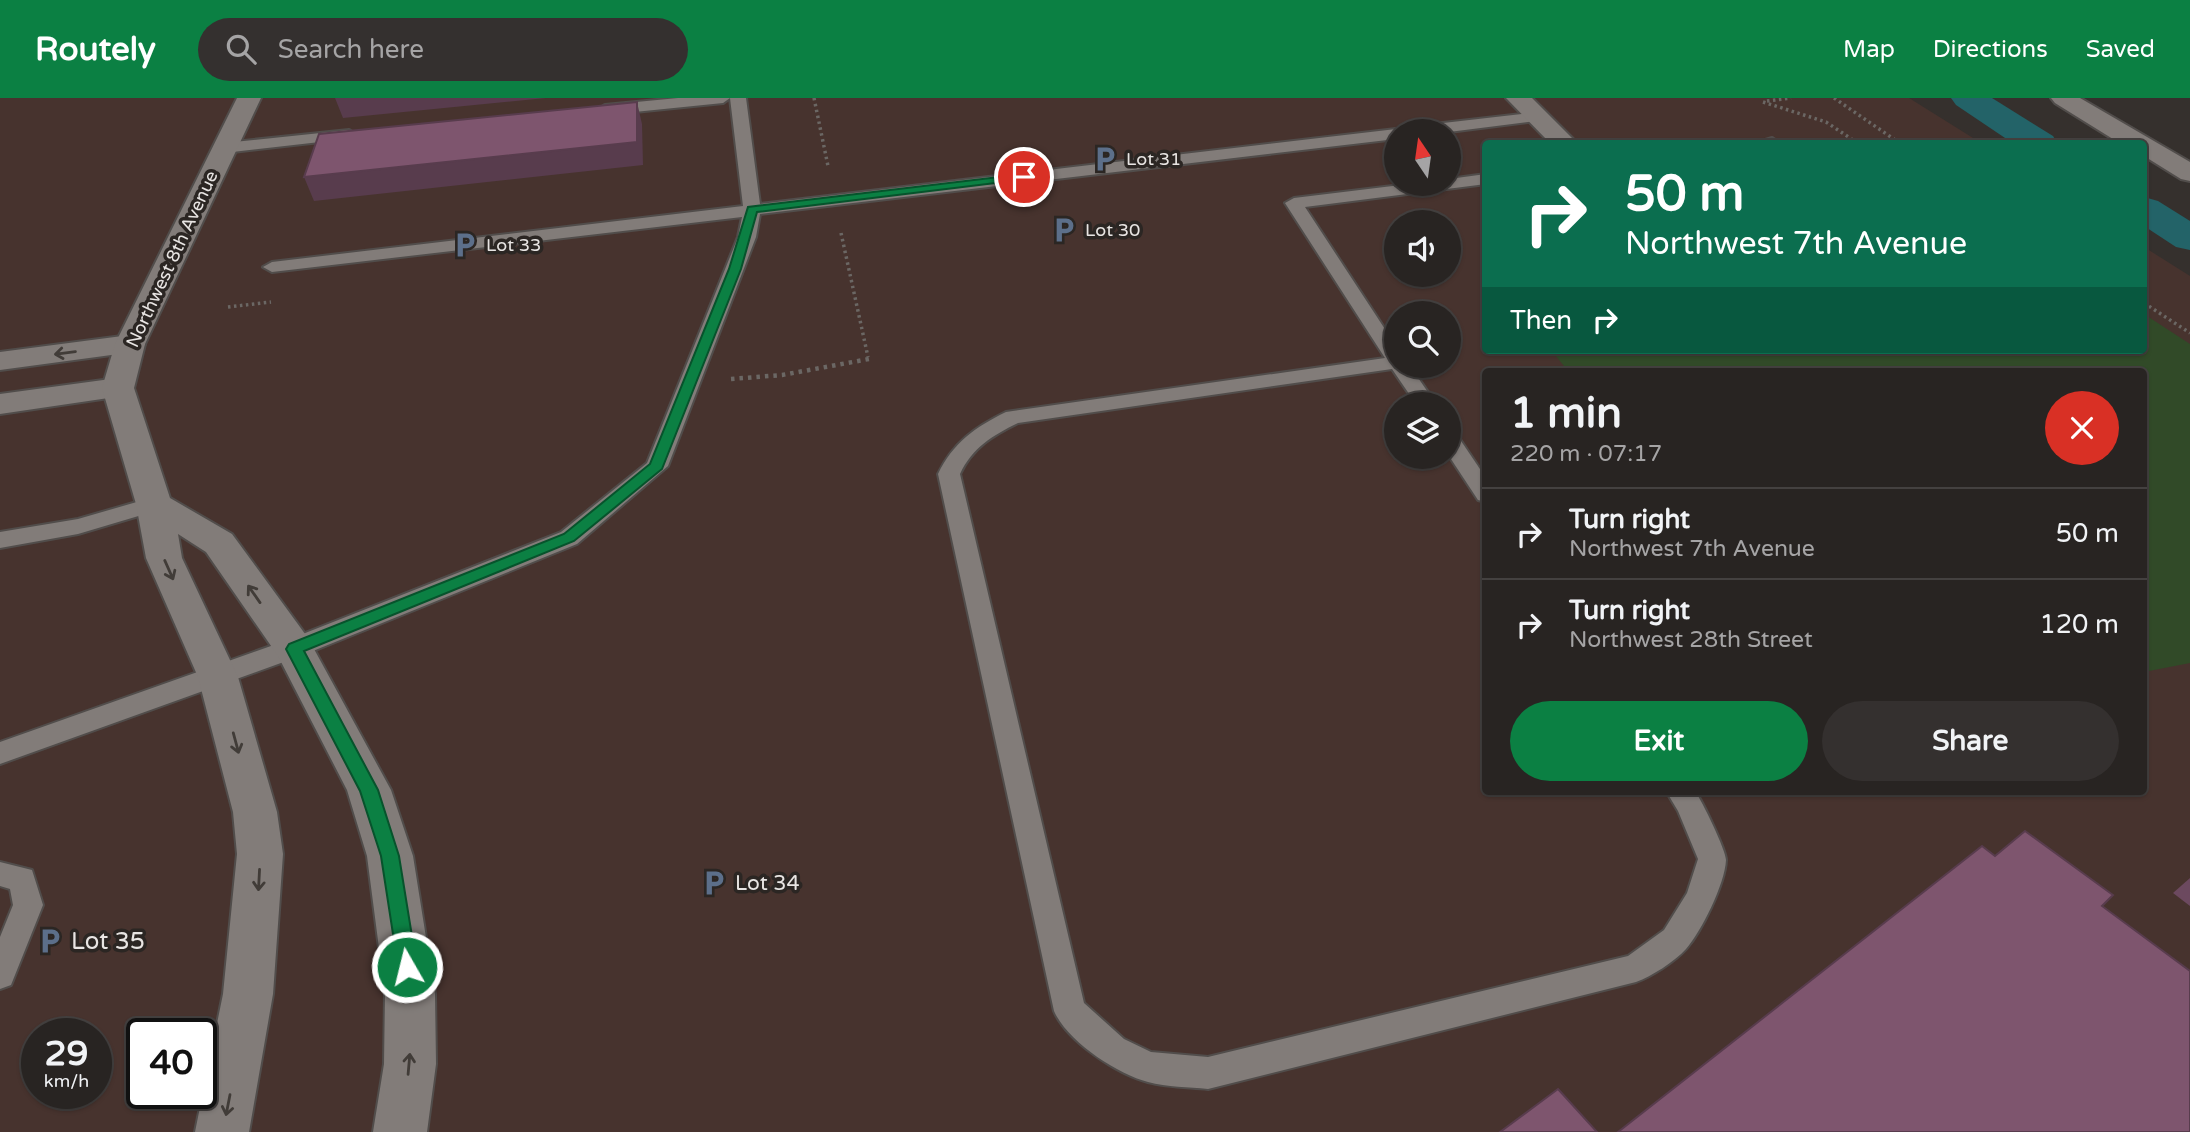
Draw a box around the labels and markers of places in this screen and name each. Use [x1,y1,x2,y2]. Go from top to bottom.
parking icon: Lot 31 [1090,144,1120,174]
pin [994,147,1054,207]
place label: Lot 31 [1126,148,1181,170]
parking icon: Lot 30 [1049,215,1079,245]
place label: Lot 30 [1085,219,1140,241]
parking icon: Lot 33 [450,230,480,260]
place label: Lot 33 [486,234,541,256]
parking icon: Lot 34 [699,868,729,898]
place label: Lot 34 [735,871,800,896]
parking icon: Lot 35 [35,926,65,956]
place label: Lot 35 [71,927,145,956]

